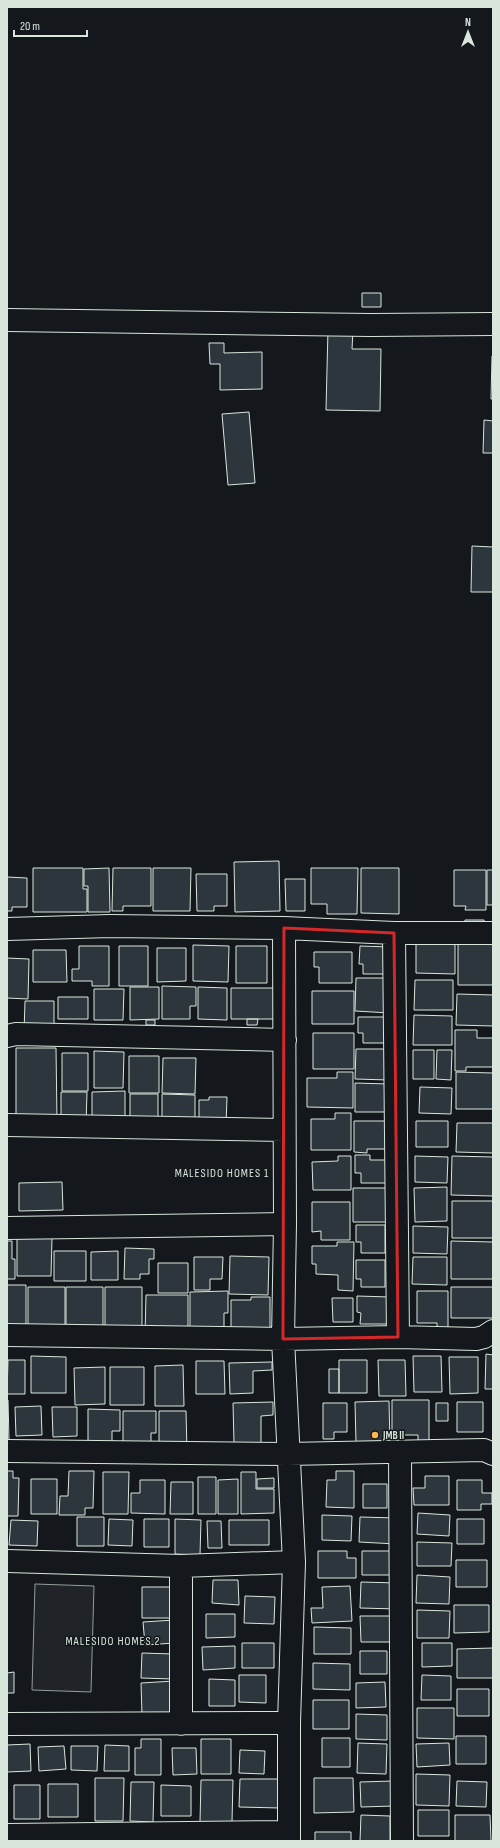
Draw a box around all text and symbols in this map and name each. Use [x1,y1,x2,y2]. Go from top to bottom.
scale bar [14,12,87,38]
north arrow [448,12,488,52]
text: N [465,16,471,29]
text: 20 m [20,19,40,34]
district label: MALESIDO HOMES 1 [175,1166,269,1181]
place label: JMB II [382,1429,404,1442]
marker: JMB II [370,1430,380,1440]
district label: MALESIDO HOMES 2 [65,1634,161,1649]

